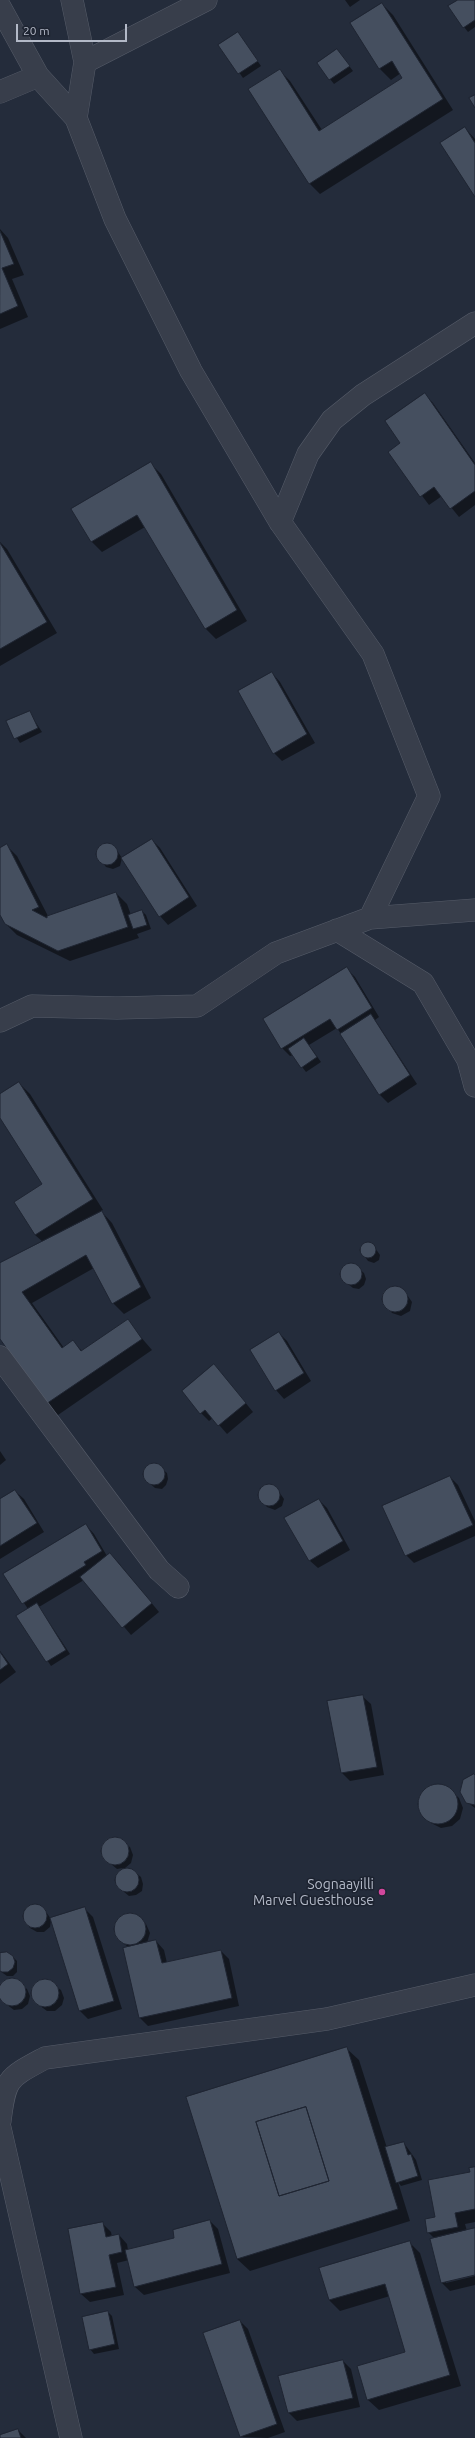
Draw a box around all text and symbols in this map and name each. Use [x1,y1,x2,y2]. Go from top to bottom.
scale bar [18,16,129,42]
text: 20 m [23,24,50,37]
place label: Sognaayilli Marvel Guesthouse [253,1876,374,1908]
marker: Sognaayilli Marvel Guesthouse [377,1887,387,1897]

